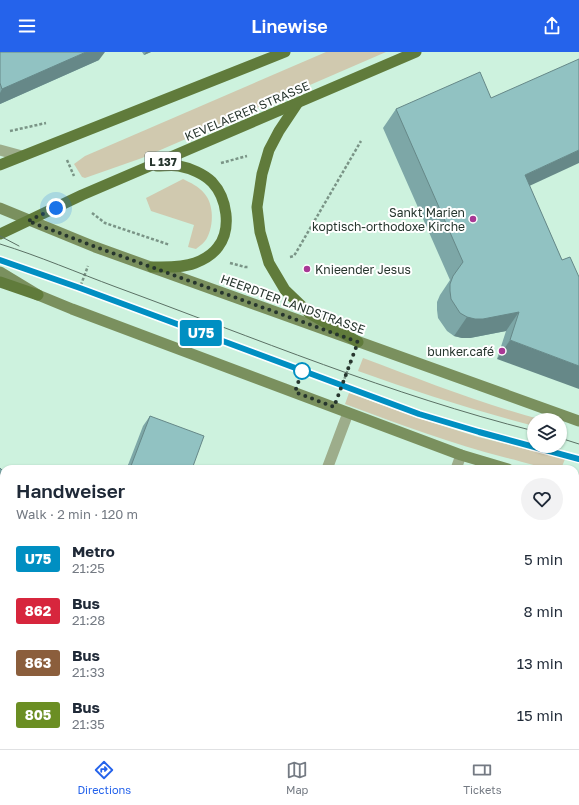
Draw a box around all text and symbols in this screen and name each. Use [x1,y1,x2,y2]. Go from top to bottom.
icon: menu [16,15,38,37]
text: Linewise [251,15,328,37]
icon: share [541,15,563,37]
street label: KEVELAERER STRASSE [182,78,312,144]
road number: L 137 [145,152,181,170]
your location [46,198,66,218]
place label: Sankt Marien koptisch-orthodoxe Kirche [312,205,465,234]
marker: Sankt Marien koptisch-orthodoxe Kirche [468,214,478,224]
place label: Knieender Jesus [315,262,411,277]
marker: Knieender Jesus [302,264,312,274]
street label: HEERDTER LANDSTRASSE [219,271,367,337]
line badge: U75 [178,320,224,346]
text: U75 [188,324,214,341]
place label: bunker.café [427,344,494,359]
marker: bunker.café [497,346,507,356]
unlabelled marker [293,362,311,380]
map controls [527,413,567,453]
button: layers [527,413,567,453]
button: heart [521,478,563,520]
text: Handweiser [16,479,125,502]
text: Walk · 2 min · 120 m [16,506,138,522]
text: Metro [72,542,115,560]
text: U75 [25,550,51,567]
text: 5 min [524,550,563,568]
text: 21:25 [72,560,105,576]
text: Bus [72,594,100,612]
text: 862 [25,602,51,619]
text: 8 min [524,602,563,620]
text: 21:28 [72,612,105,628]
text: Bus [72,646,100,664]
text: 863 [25,654,51,671]
text: 13 min [517,654,563,672]
text: 21:33 [72,664,105,680]
text: Bus [72,698,100,716]
text: 805 [25,706,51,723]
text: 15 min [517,706,563,724]
text: 21:35 [72,716,105,732]
tab: Directions [77,759,131,796]
tab: Map [286,759,308,796]
tab: Tickets [463,759,502,796]

